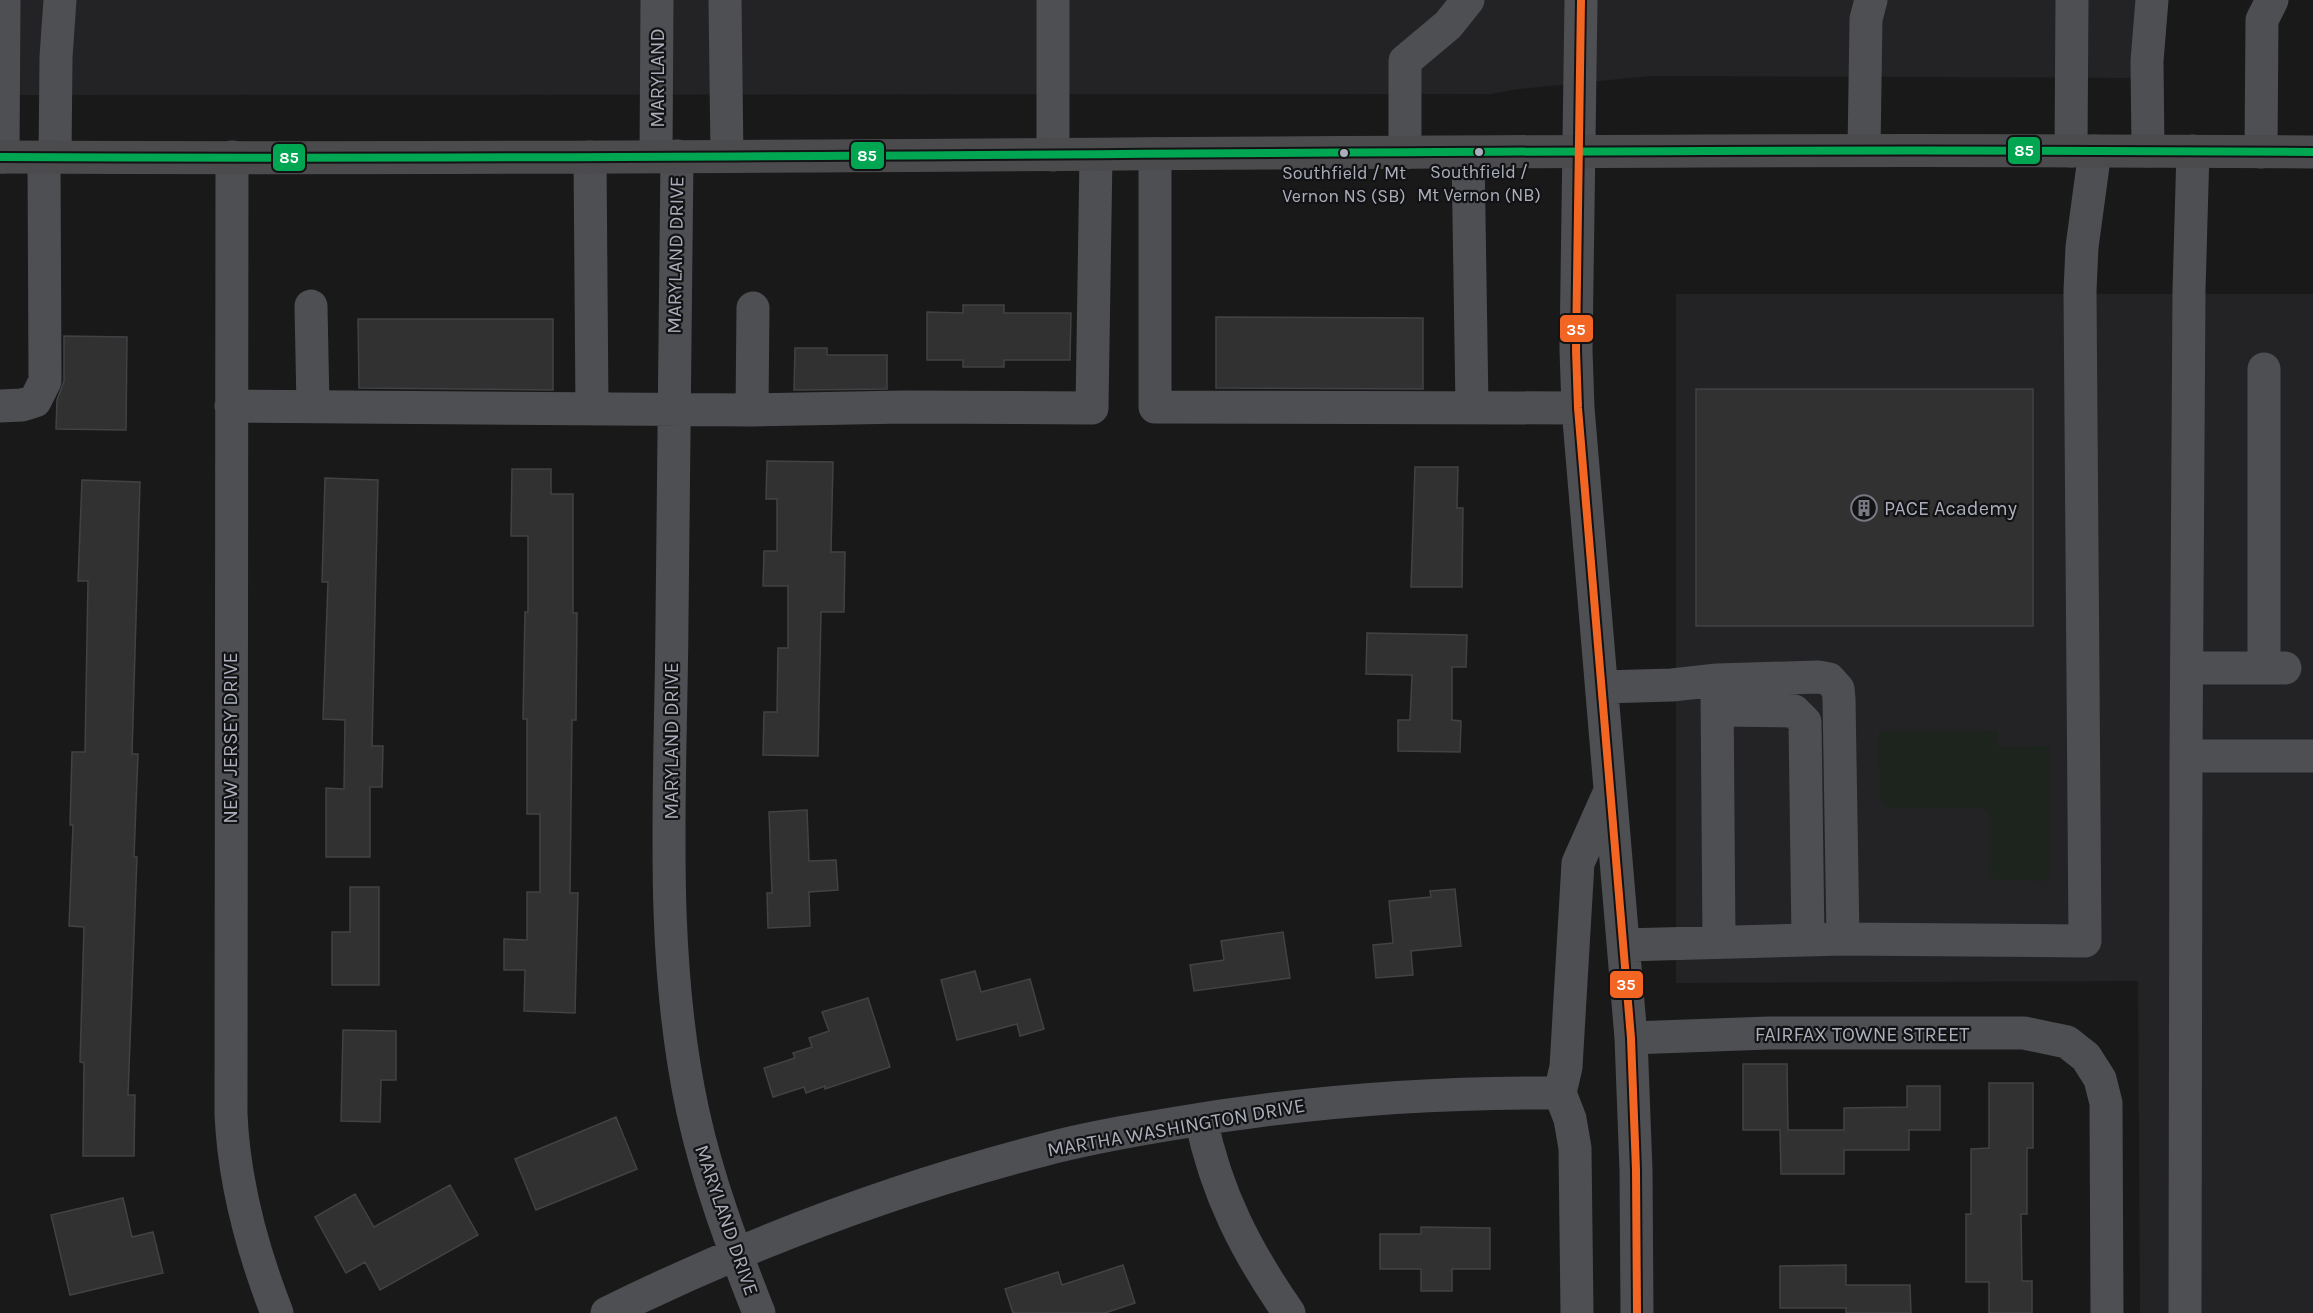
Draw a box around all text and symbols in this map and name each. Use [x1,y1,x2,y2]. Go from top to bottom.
street label: MARYLAND [646,28,669,128]
line badge: 85 [2007,136,2041,165]
line badge: 85 [850,141,885,170]
text: 85 [2014,141,2034,160]
line badge: 85 [272,143,306,172]
text: 85 [857,146,877,165]
marker: Southfield / Mt Vernon (NB) [1473,146,1485,158]
marker: Southfield / Mt Vernon NS (SB) [1338,147,1350,159]
text: 85 [279,148,299,167]
place label: Southfield / Mt Vernon (NB) [1417,161,1541,206]
place label: Southfield / Mt Vernon NS (SB) [1282,162,1406,207]
street label: MARYLAND DRIVE [663,176,688,334]
line badge: 35 [1559,314,1594,343]
text: 35 [1566,320,1586,339]
building icon: PACE Academy [1849,493,1879,523]
place label: PACE Academy [1884,497,2017,520]
street label: NEW JERSEY DRIVE [219,652,242,824]
street label: MARYLAND DRIVE [660,662,683,820]
line badge: 35 [1609,970,1644,999]
text: 35 [1616,975,1636,994]
street label: FAIRFAX TOWNE STREET [1755,1023,1969,1046]
street label: MARTHA WASHINGTON DRIVE [1045,1093,1307,1162]
street label: MARYLAND DRIVE [690,1142,763,1298]

